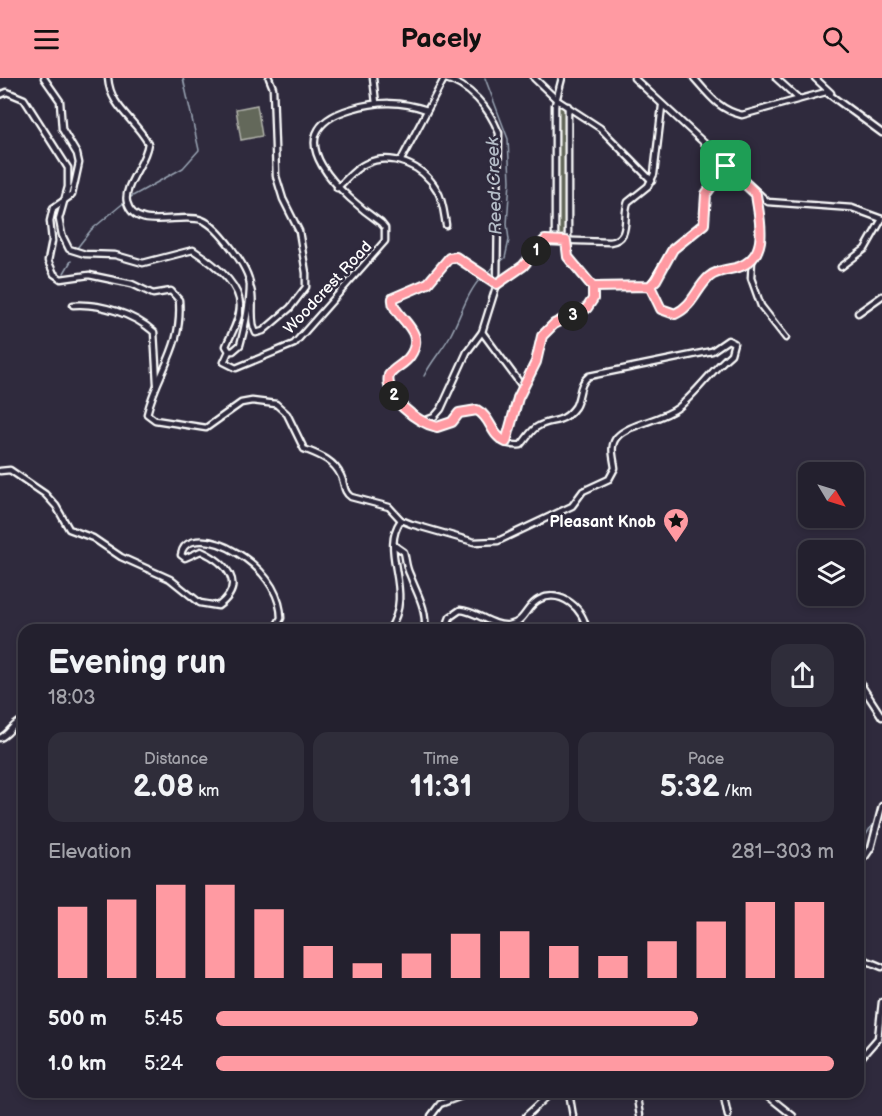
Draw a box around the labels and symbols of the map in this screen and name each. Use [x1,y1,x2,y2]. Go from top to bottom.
water label: Reed Creek [482,136,507,235]
pin [700,140,751,191]
pin: 1 [521,236,551,266]
street label: Woodcrest Road [280,238,376,339]
pin: 3 [558,301,588,331]
pin: 2 [379,381,409,411]
north arrow [798,462,864,528]
place icon: Pleasant Knob [661,506,691,544]
place label: Pleasant Knob [550,513,657,532]

